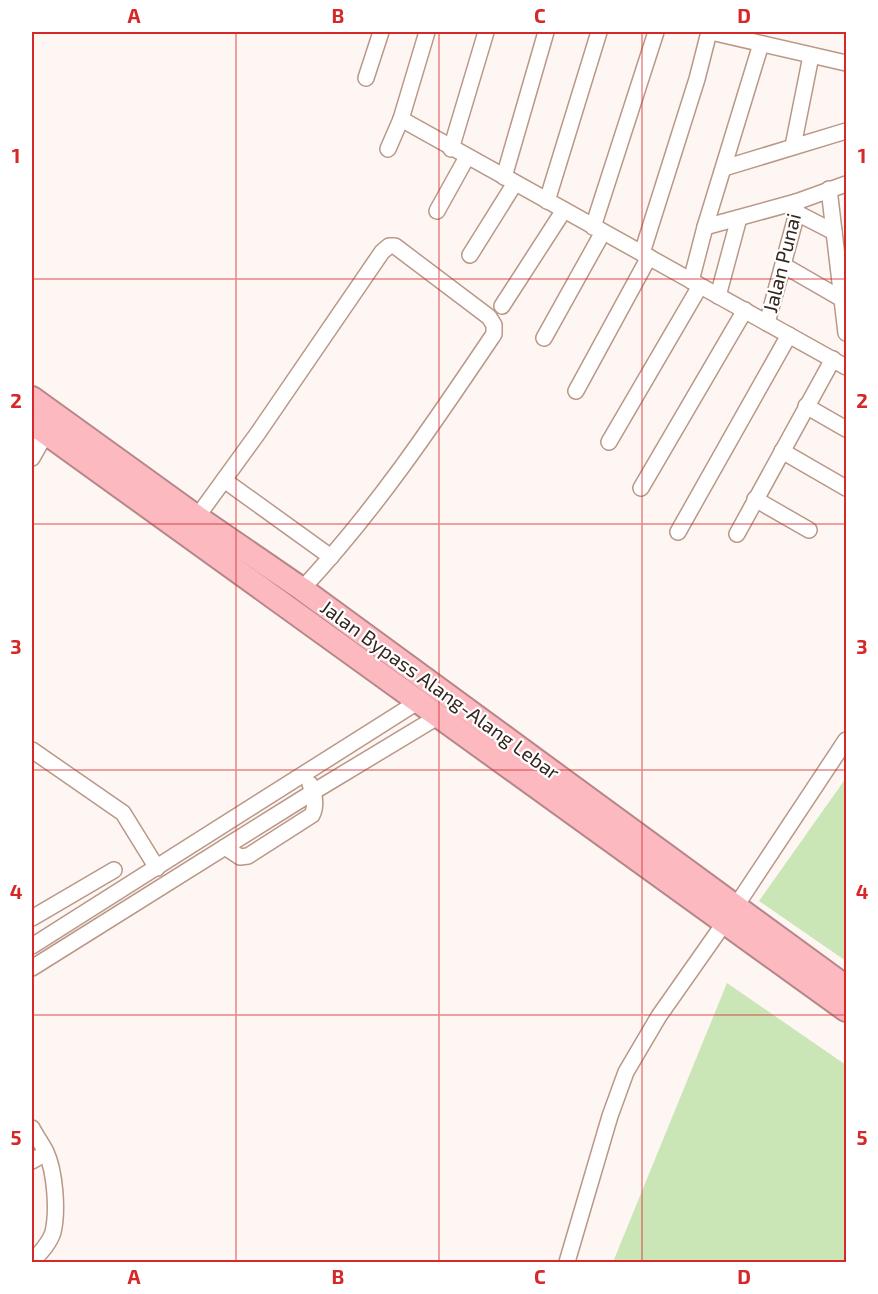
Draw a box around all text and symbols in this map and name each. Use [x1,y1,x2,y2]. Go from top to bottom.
text: A [127,3,141,27]
text: B [332,3,344,27]
text: C [534,3,546,27]
text: D [737,3,751,27]
text: 1 [12,143,20,167]
text: 1 [858,143,866,167]
street label: Jalan Punai [757,211,805,315]
text: 2 [10,388,22,412]
text: 2 [856,388,868,412]
street label: Jalan Bypass Alang-Alang Lebar [316,594,565,784]
text: 3 [10,634,22,658]
text: 3 [856,634,868,658]
text: 4 [10,879,23,903]
text: 4 [856,879,869,903]
text: 5 [10,1125,22,1149]
text: 5 [856,1125,868,1149]
text: A [127,1264,141,1288]
text: B [332,1264,344,1288]
text: C [534,1264,546,1288]
text: D [737,1264,751,1288]

